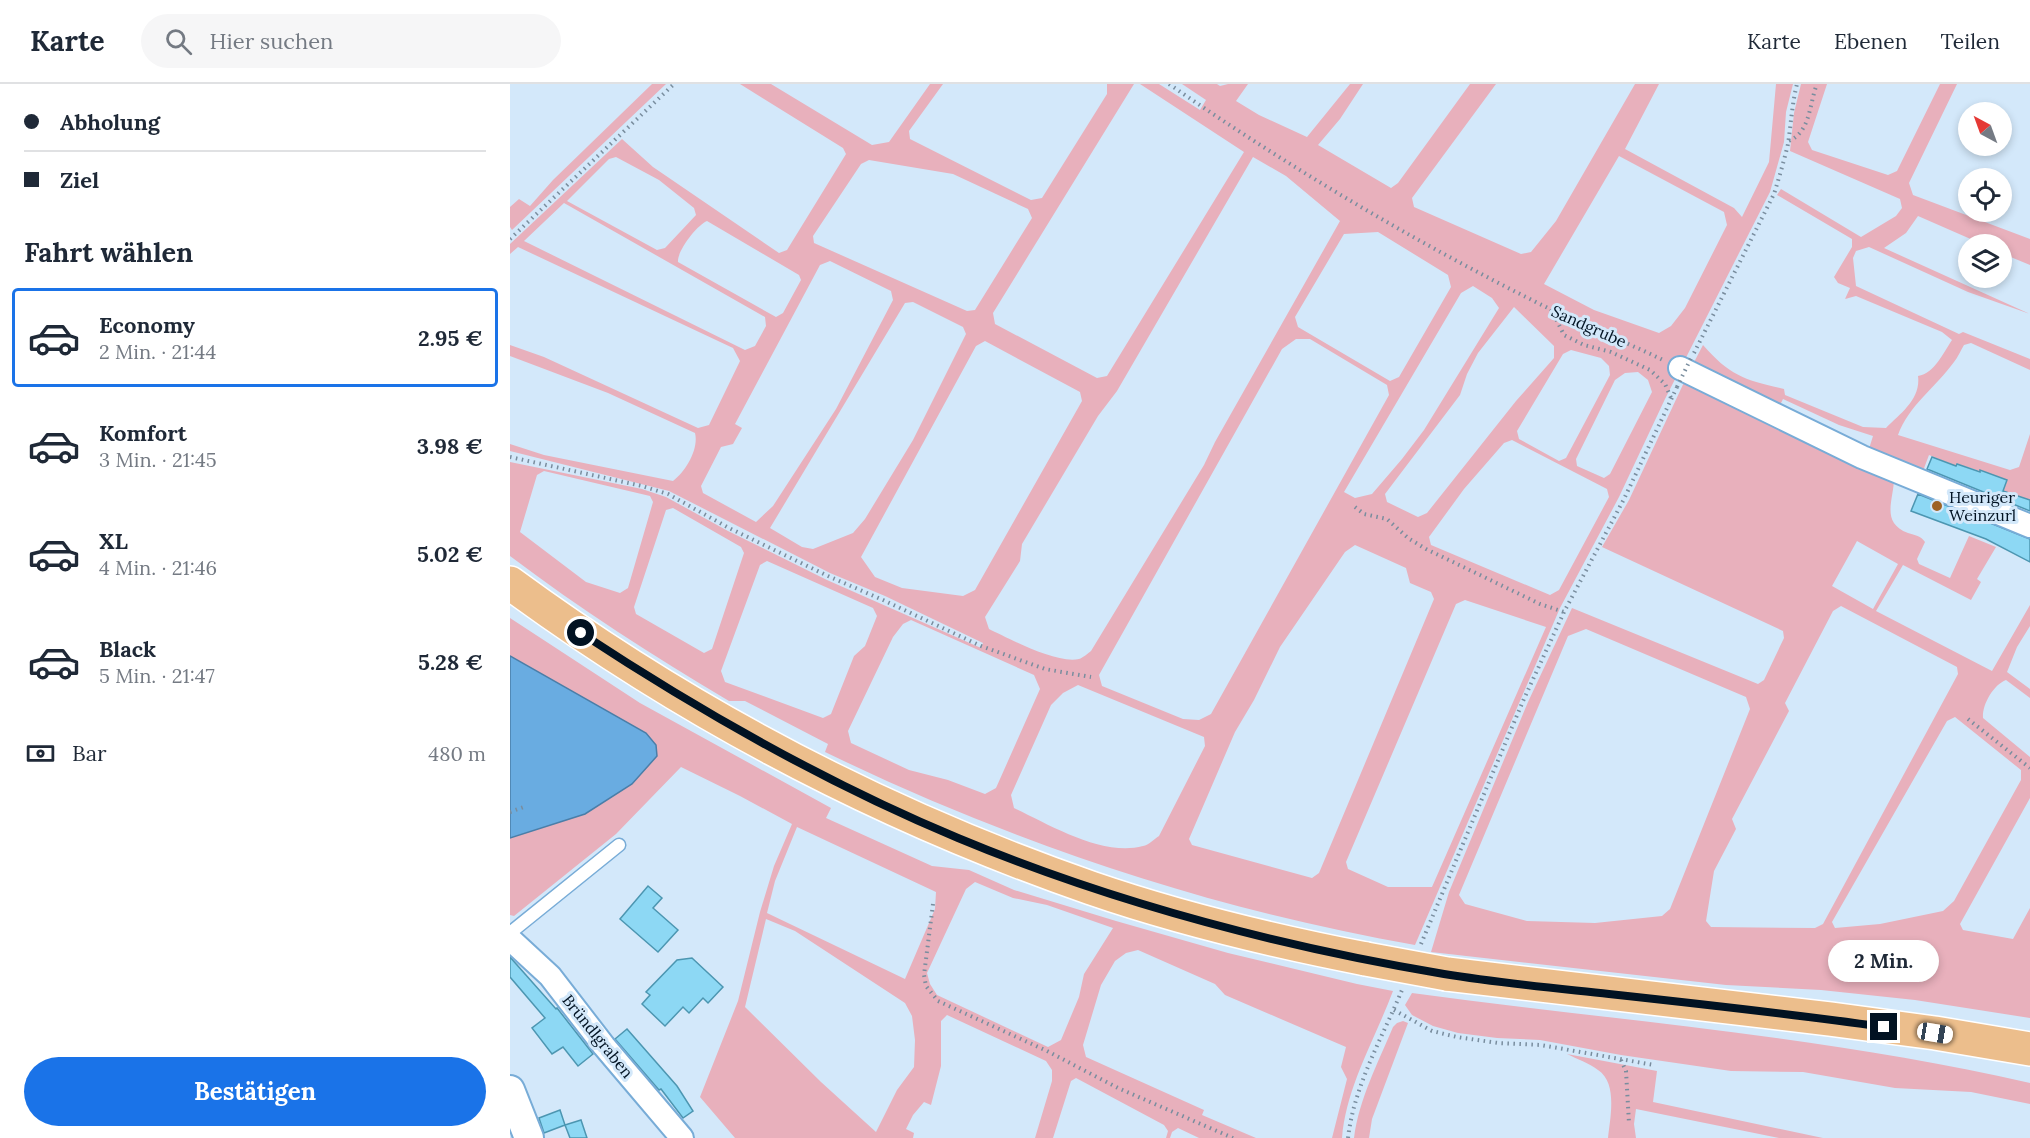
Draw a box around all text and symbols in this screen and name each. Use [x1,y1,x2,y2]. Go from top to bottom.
search box [141,14,561,68]
text: Karte [30,23,105,59]
icon: search [162,25,195,58]
text: Hier suchen [210,27,333,55]
text: Karte [1747,28,1801,55]
text: Ebenen [1834,28,1907,55]
text: Teilen [1940,28,2000,55]
north arrow [1958,102,2012,156]
map controls [1958,102,2012,288]
text: Abholung [60,108,160,136]
text: Ziel [60,166,99,194]
button: locate [1958,168,2012,222]
button: layers [1958,234,2012,288]
text: Fahrt wählen [24,235,193,269]
street label: Sandgrube [1548,301,1630,352]
icon: car [27,311,81,365]
text: Economy [99,311,195,339]
text: 2.95 € [418,324,483,352]
text: 2 Min. · 21:44 [99,339,216,364]
icon: car [27,419,81,473]
text: Komfort [99,419,187,447]
text: 3.98 € [417,432,483,460]
text: 3 Min. · 21:45 [99,447,217,472]
place label: Heuriger Weinzurl [1949,487,2016,525]
marker: Heuriger Weinzurl [1930,499,1944,513]
icon: car [27,527,81,581]
text: XL [99,527,128,555]
text: 5.02 € [417,540,483,568]
text: 4 Min. · 21:46 [99,555,217,580]
route start [567,619,594,646]
icon: car [27,635,81,689]
text: Black [99,635,156,663]
text: 5.28 € [418,648,483,676]
text: 5 Min. · 21:47 [99,663,215,688]
icon: cash [24,737,57,770]
text: Bar [72,739,107,767]
text: 480 m [428,741,486,766]
callout: 2 Min. [1828,940,1940,982]
text: 2 Min. [1854,948,1913,973]
street label: Bründlgraben [558,990,638,1082]
route end [1870,1013,1897,1040]
car [1916,1021,1954,1045]
button: Bestätigen [24,1057,486,1126]

